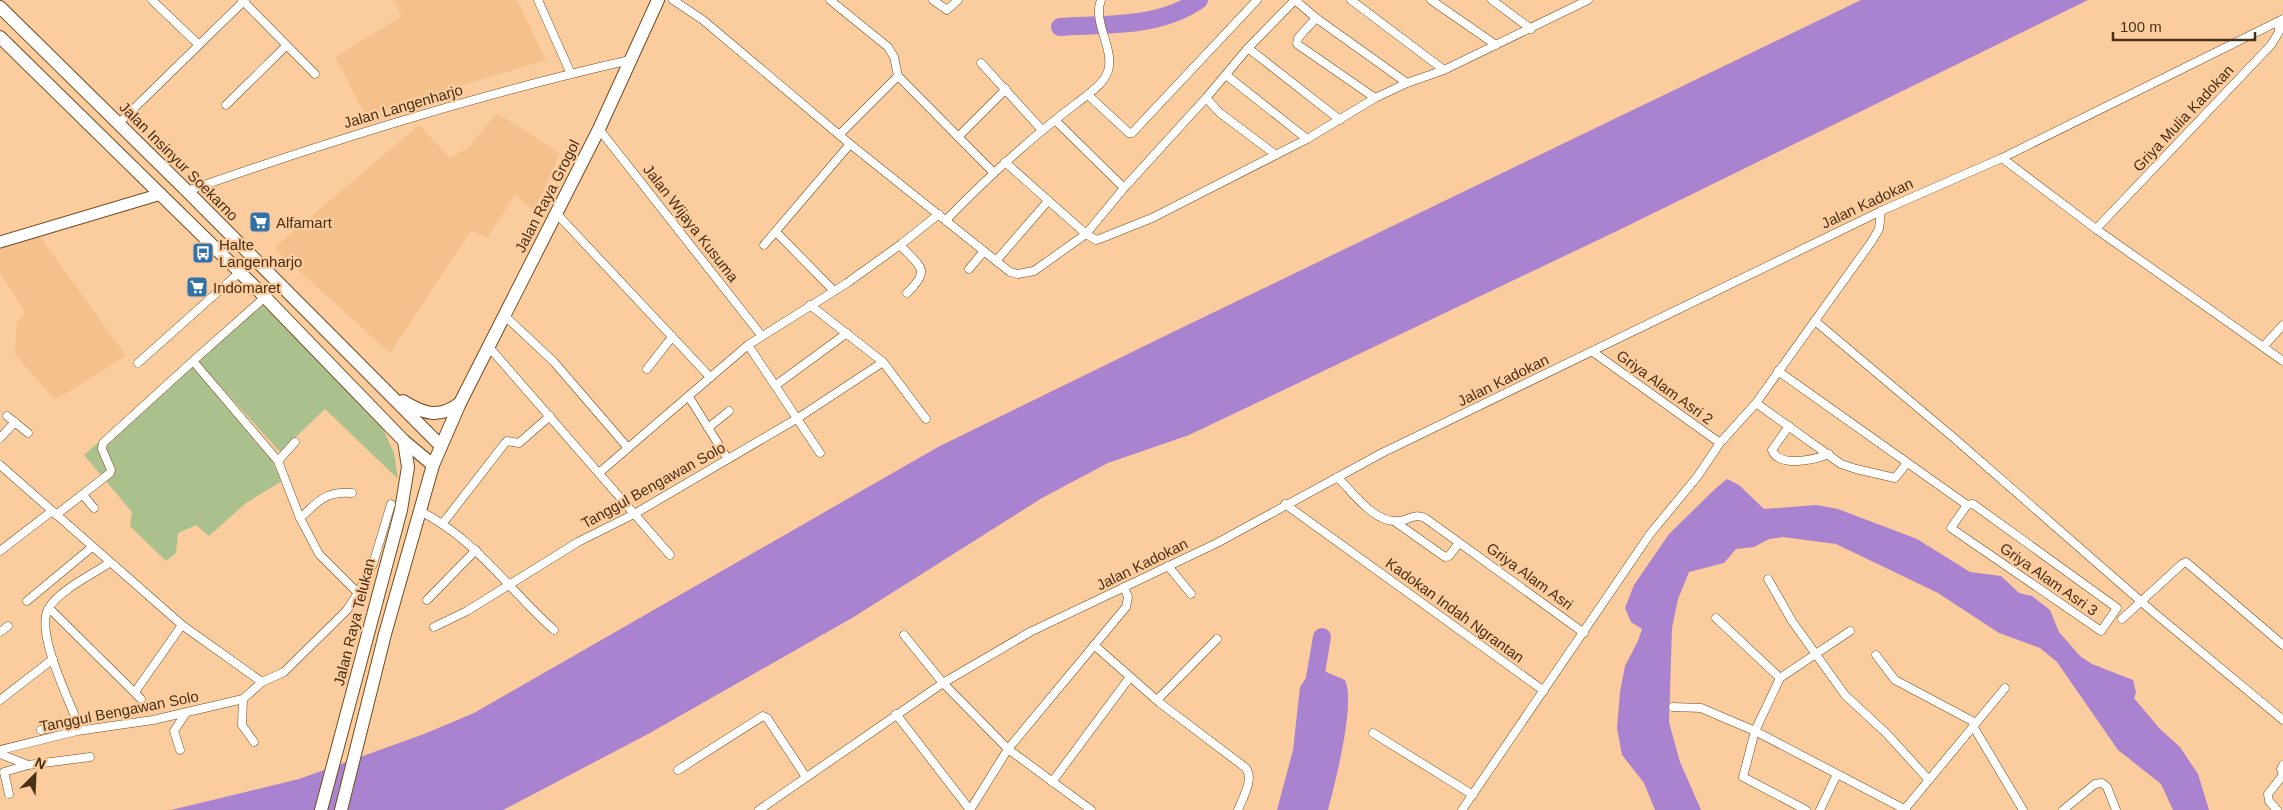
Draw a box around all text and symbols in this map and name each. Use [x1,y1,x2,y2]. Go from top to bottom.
scale bar [2113,10,2256,42]
text: 100 m [2120,18,2162,35]
street label: Griya Mulia Kadokan [2129,61,2237,175]
street label: Jalan Langenharjo [341,81,465,131]
street label: Jalan Insinyur Soekarno [116,98,242,224]
street label: Jalan Raya Grogol [511,137,583,255]
street label: Jalan Wijaya Kusuma [640,161,742,286]
street label: Jalan Kadokan [1818,174,1916,232]
supermarket icon: Alfamart [248,210,272,234]
place label: Alfamart [276,214,333,231]
place label: Halte Langenharjo [219,236,302,270]
bus stop icon: Halte Langenharjo [191,241,215,265]
supermarket icon: Indomaret [185,275,209,299]
place label: Indomaret [213,279,281,296]
street label: Griya Alam Asri 2 [1613,346,1717,428]
street label: Jalan Kadokan [1455,351,1551,409]
street label: Tanggul Bengawan Solo [578,438,728,532]
street label: Jalan Kadokan [1094,535,1190,593]
street label: Griya Alam Asri [1484,539,1576,613]
street label: Griya Alam Asri 3 [1997,539,2101,619]
street label: Kadokan Indah Ngrantan [1383,554,1527,666]
street label: Jalan Raya Telukan [330,557,378,687]
street label: Tanggul Bengawan Solo [38,687,200,735]
north arrow [10,750,60,800]
text: N [32,754,48,772]

